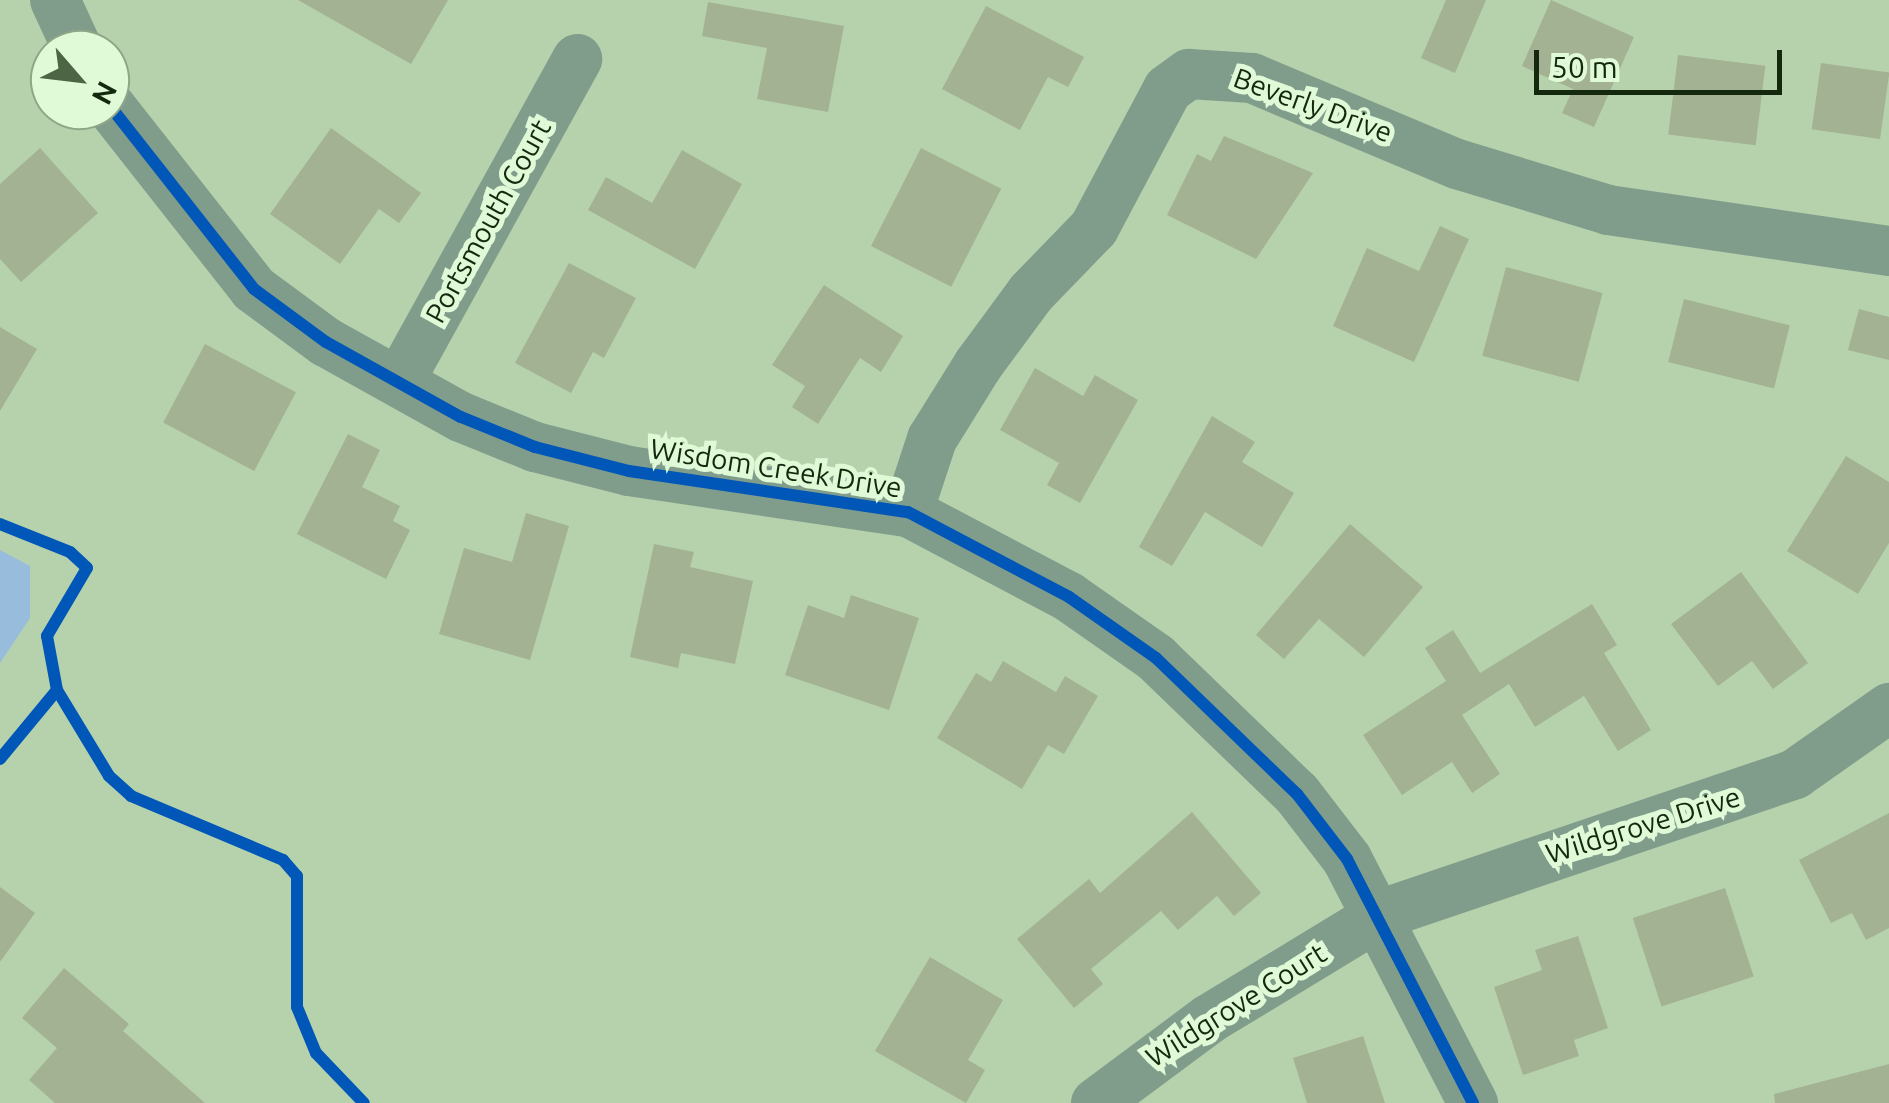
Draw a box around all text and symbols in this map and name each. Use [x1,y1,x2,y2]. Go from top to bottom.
north arrow [30,30,130,130]
scale bar [1539,30,1786,92]
text: 50 m [1551,50,1618,84]
street label: Beverly Drive [1229,61,1397,149]
text: N [87,77,124,110]
street label: Portsmouth Court [418,113,558,329]
street label: Wisdom Creek Drive [648,432,904,504]
street label: Wildgrove Drive [1542,779,1744,871]
street label: Wildgrove Court [1140,936,1332,1074]

